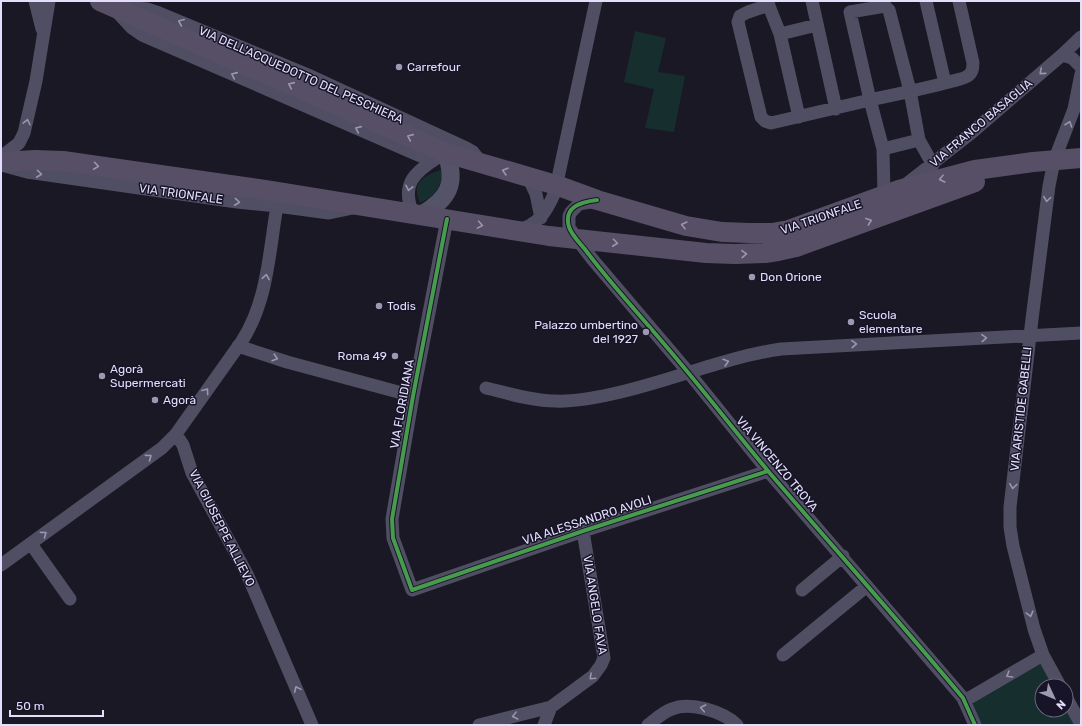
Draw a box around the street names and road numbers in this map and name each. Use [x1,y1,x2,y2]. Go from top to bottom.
street label: VIA DELL'ACQUEDOTTO DEL PESCHIERA [197,23,405,127]
street label: VIA FRANCO BASAGLIA [927,76,1035,170]
street label: VIA TRIONFALE [138,181,224,207]
street label: VIA TRIONFALE [779,197,863,237]
street label: VIA ARISTIDE GABELLI [1008,346,1034,472]
street label: VIA FLORIDIANA [387,358,417,450]
street label: VIA VINCENZO TROYA [733,414,821,514]
street label: VIA GIUSEPPE ALLIEVO [186,467,258,589]
street label: VIA ALESSANDRO AVOLI [521,493,653,547]
street label: VIA ANGELO FAVA [580,554,610,656]

